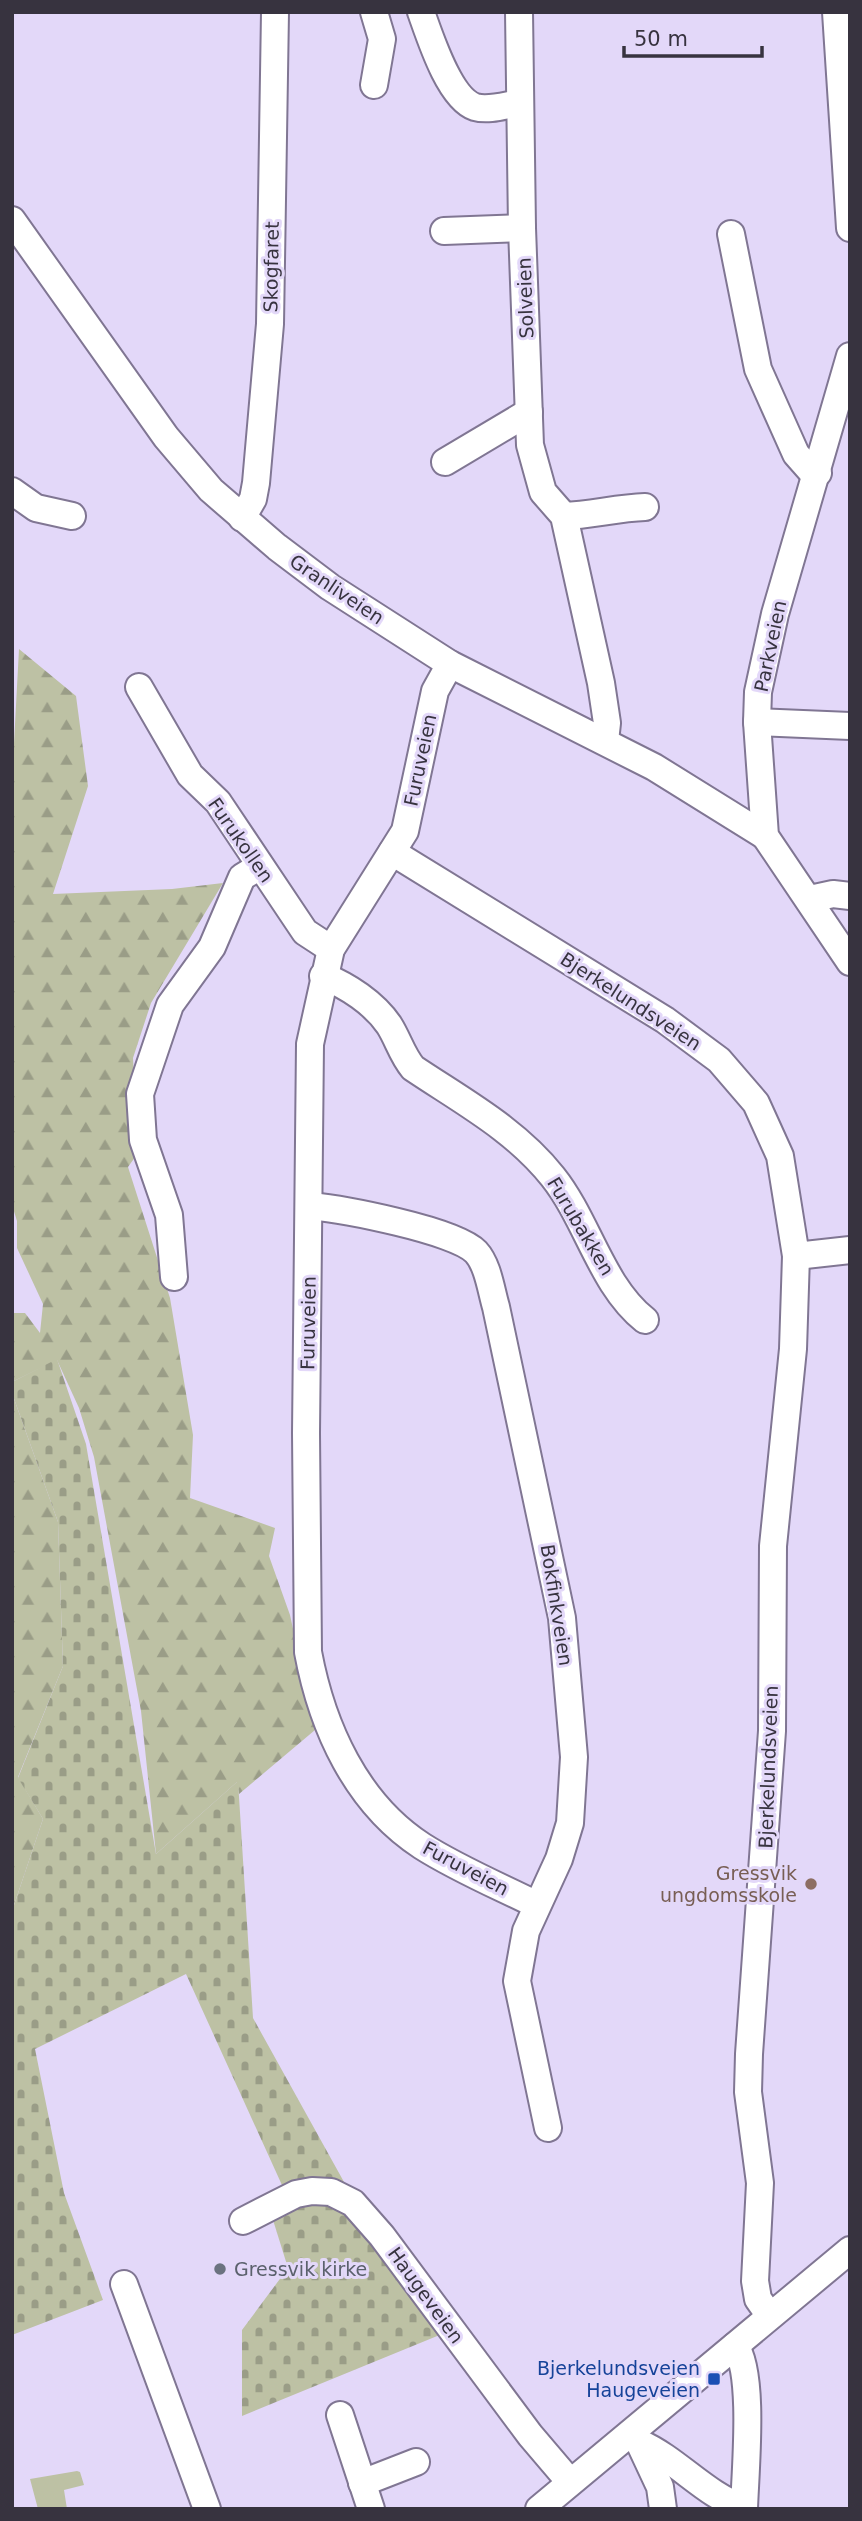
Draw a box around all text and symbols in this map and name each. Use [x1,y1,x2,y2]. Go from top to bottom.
scale bar [624,14,762,58]
text: 50 m [634,27,688,51]
street label: Skogfaret [259,221,283,313]
street label: Solveien [513,257,537,339]
street label: Granliveien [286,549,388,629]
street label: Parkveien [750,598,790,694]
street label: Furuveien [399,712,441,808]
street label: Furukollen [204,794,278,886]
street label: Bjerkelundsveien [557,947,705,1055]
street label: Furubakken [543,1173,619,1279]
street label: Furuveien [296,1276,320,1370]
street label: Bokfinkveien [537,1543,577,1667]
street label: Bjerkelundsveien [754,1685,782,1849]
street label: Furuveien [419,1836,513,1900]
place label: Gressvik ungdomsskole [660,1862,797,1906]
marker: Gressvik ungdomsskole [803,1876,819,1892]
street label: Haugeveien [384,2243,468,2347]
place label: Gressvik kirke [234,2258,367,2280]
marker: Gressvik kirke [212,2261,228,2277]
place label: Bjerkelundsveien Haugeveien [537,2357,700,2401]
marker: Bjerkelundsveien Haugeveien [706,2371,722,2387]

